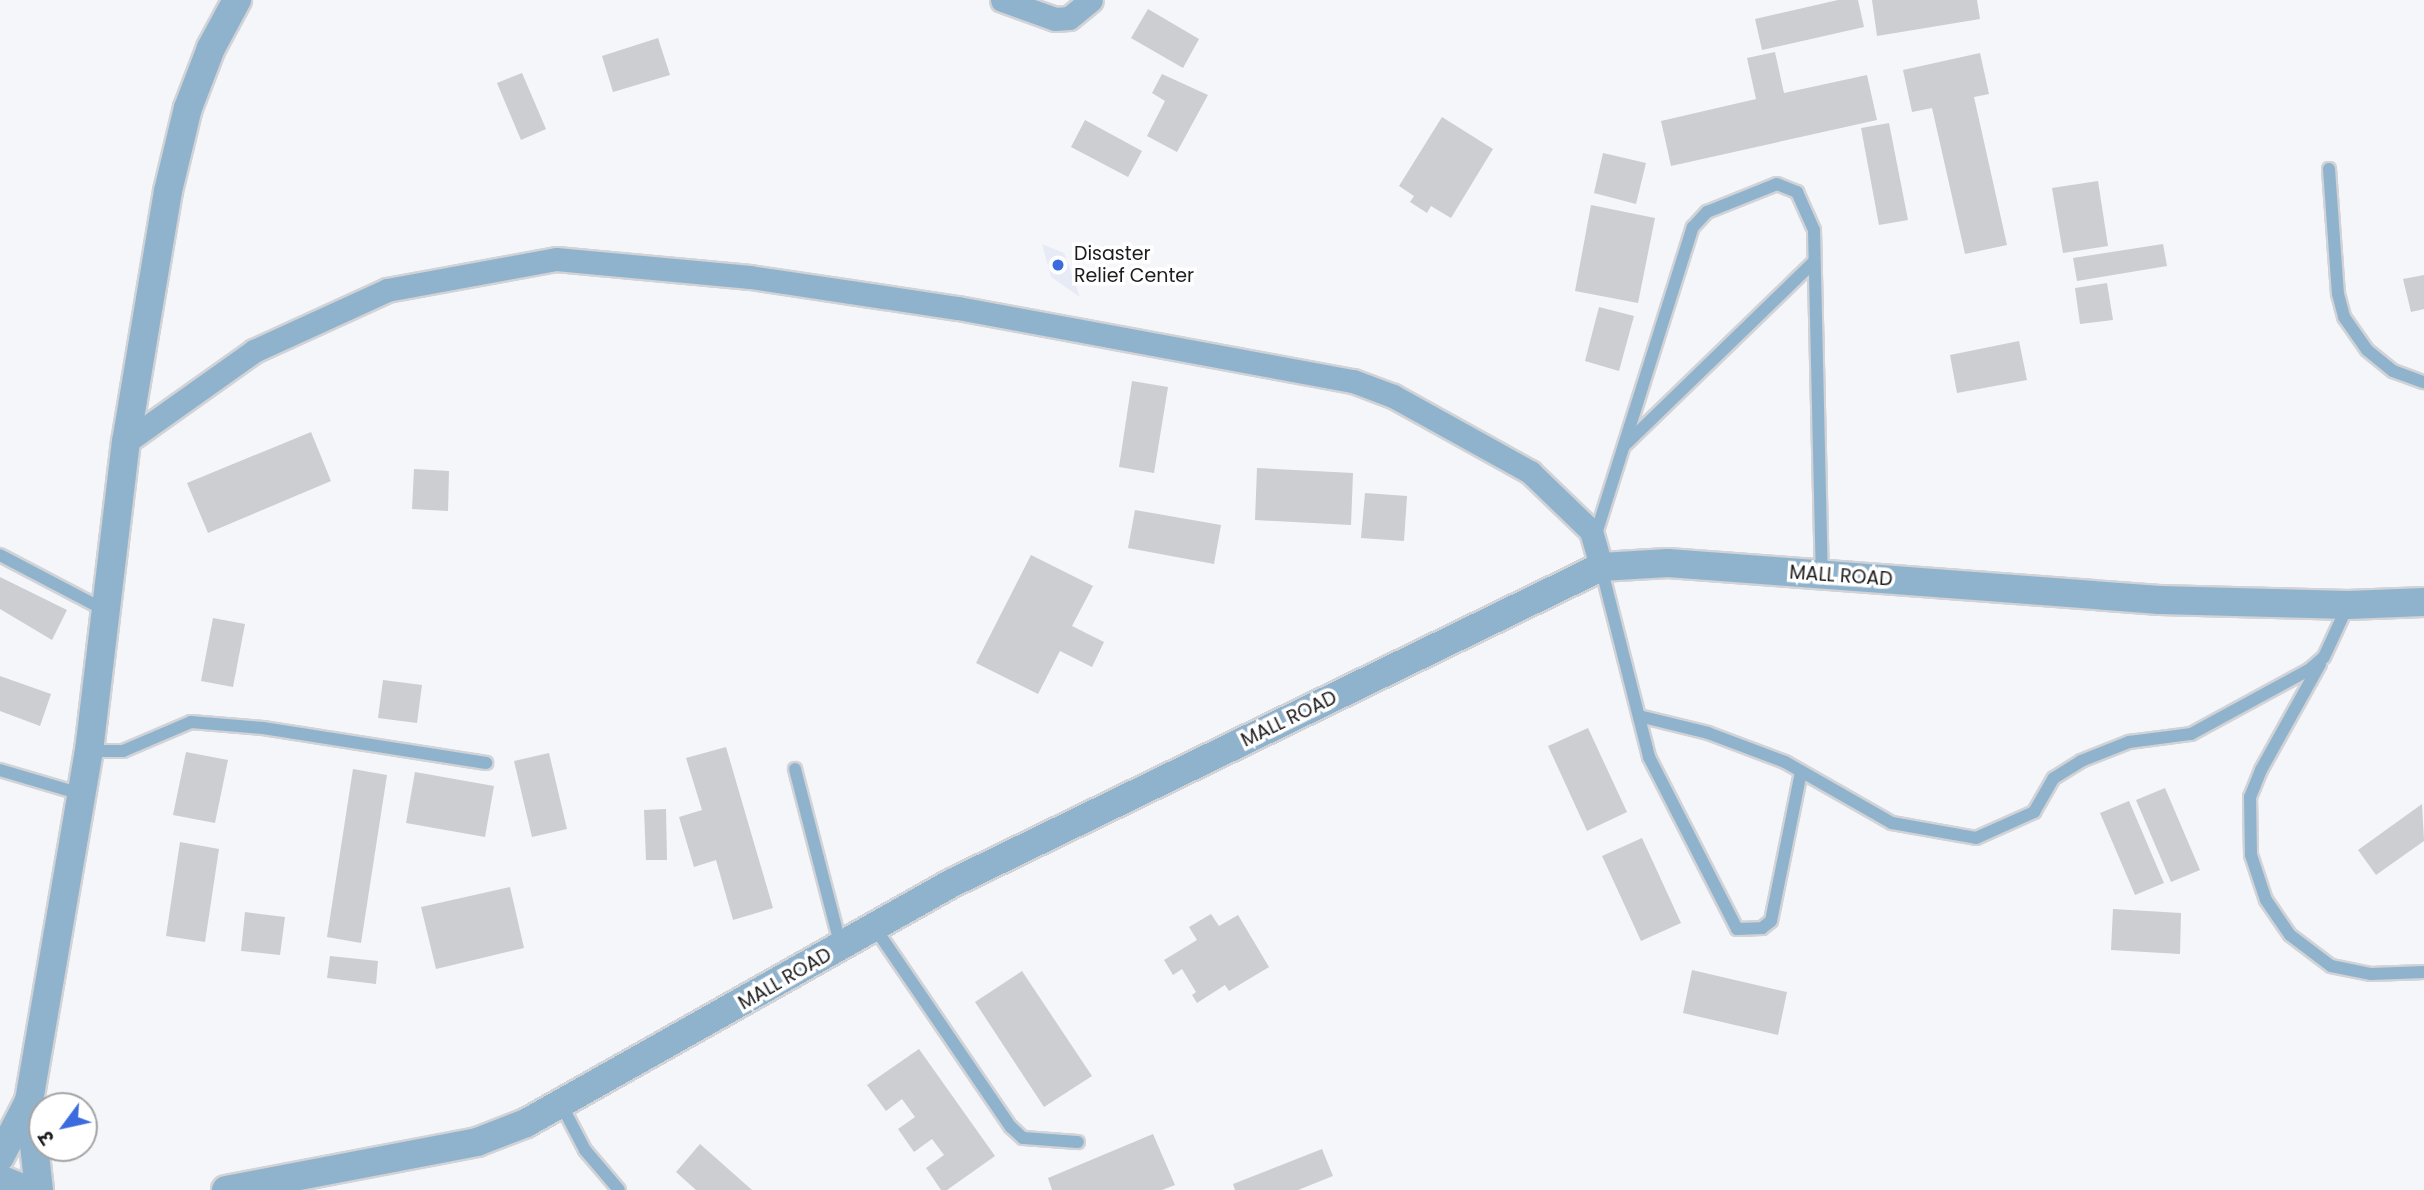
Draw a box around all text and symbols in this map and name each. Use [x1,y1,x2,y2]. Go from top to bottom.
place label: Disaster Relief Center [1074,243,1194,287]
marker: Disaster Relief Center [1048,255,1068,275]
street label: MALL ROAD [1789,561,1893,591]
street label: MALL ROAD [1238,686,1340,752]
street label: MALL ROAD [735,943,835,1015]
north arrow [28,1092,98,1162]
text: उ [32,1126,61,1149]

